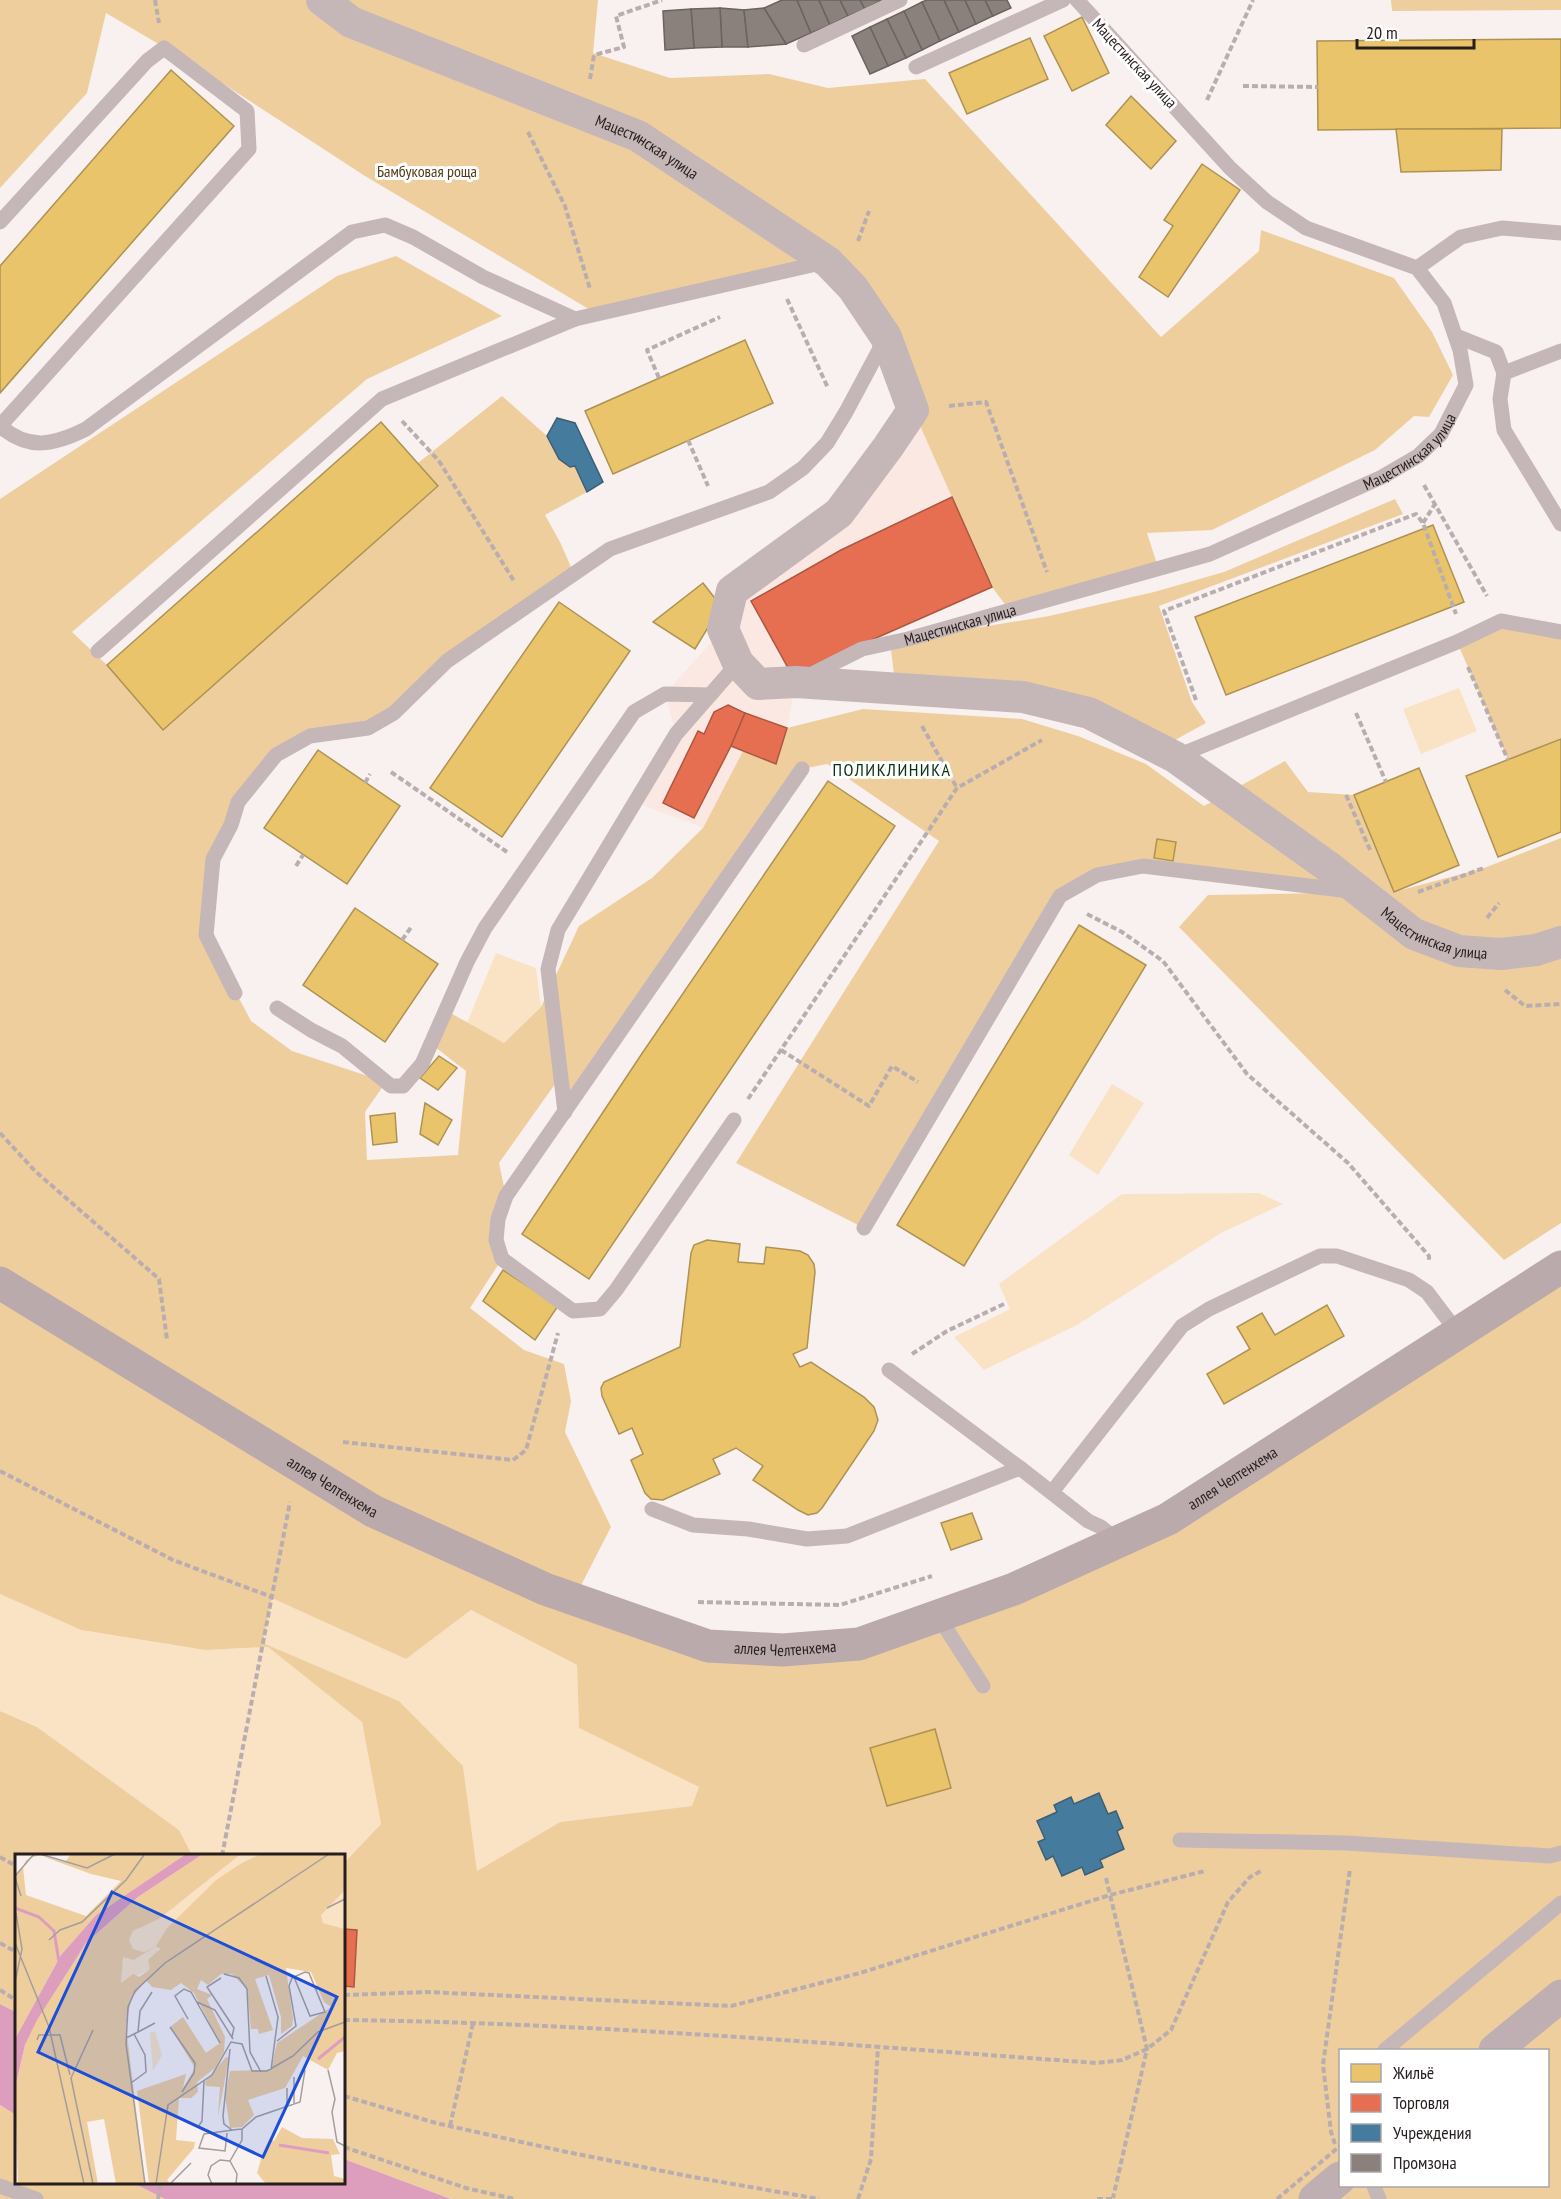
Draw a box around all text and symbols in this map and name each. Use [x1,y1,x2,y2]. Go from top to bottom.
scale bar [1357,12,1474,50]
street label: Мацестинская улица [1088,14,1182,112]
text: 20 m [1366,21,1398,44]
street label: Мацестинская улица [593,110,702,183]
park label: Бамбуковая роща [377,161,477,181]
street label: Мацестинская улица [1360,410,1460,494]
street label: Мацестинская улица [902,599,1018,650]
district label: ПОЛИКЛИНИКА [832,758,952,781]
street label: Мацестинская улица [1377,902,1488,963]
street label: аллея Челтенхема [1184,1442,1281,1514]
street label: аллея Челтенхема [284,1451,381,1522]
street label: аллея Челтенхема [733,1636,837,1660]
inset map [15,1854,345,2184]
legend [1339,2049,1549,2187]
text: Жильё [1392,2061,1434,2084]
text: Торговля [1393,2091,1449,2114]
text: Учреждения [1393,2121,1471,2144]
text: Промзона [1393,2151,1457,2174]

